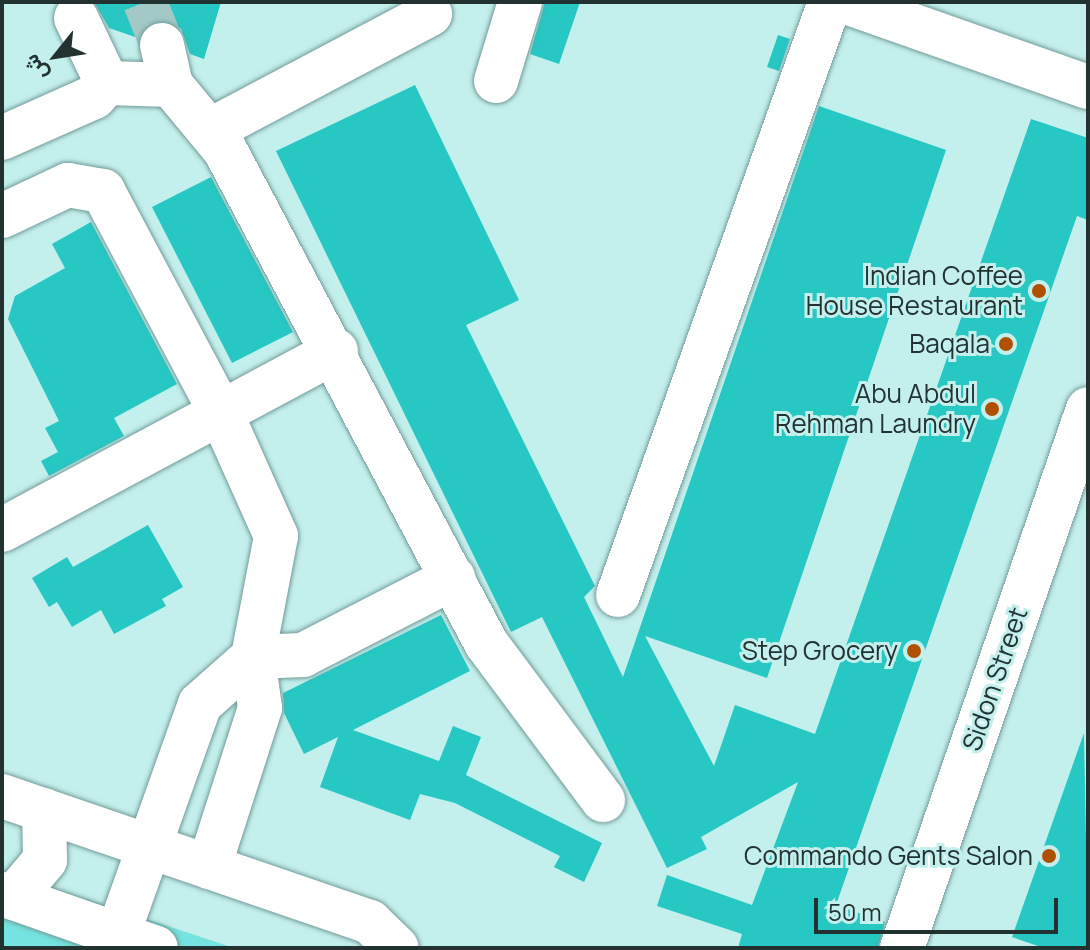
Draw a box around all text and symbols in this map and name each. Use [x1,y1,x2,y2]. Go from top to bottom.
north arrow [16,16,96,96]
text: ش [16,49,55,87]
place label: Indian Coffee House Restaurant [806,260,1023,322]
marker: Indian Coffee House Restaurant [1030,282,1048,300]
place label: Baqala [909,328,990,360]
marker: Baqala [997,335,1015,353]
place label: Abu Abdul Rehman Laundry [775,378,976,440]
marker: Abu Abdul Rehman Laundry [983,400,1001,418]
street label: Sidon Street [956,603,1034,755]
place label: Step Grocery [742,635,898,667]
marker: Step Grocery [905,642,923,660]
place label: Commando Gents Salon [744,840,1033,872]
marker: Commando Gents Salon [1040,847,1058,865]
scale bar [818,882,1062,932]
text: 50 m [828,895,882,928]

